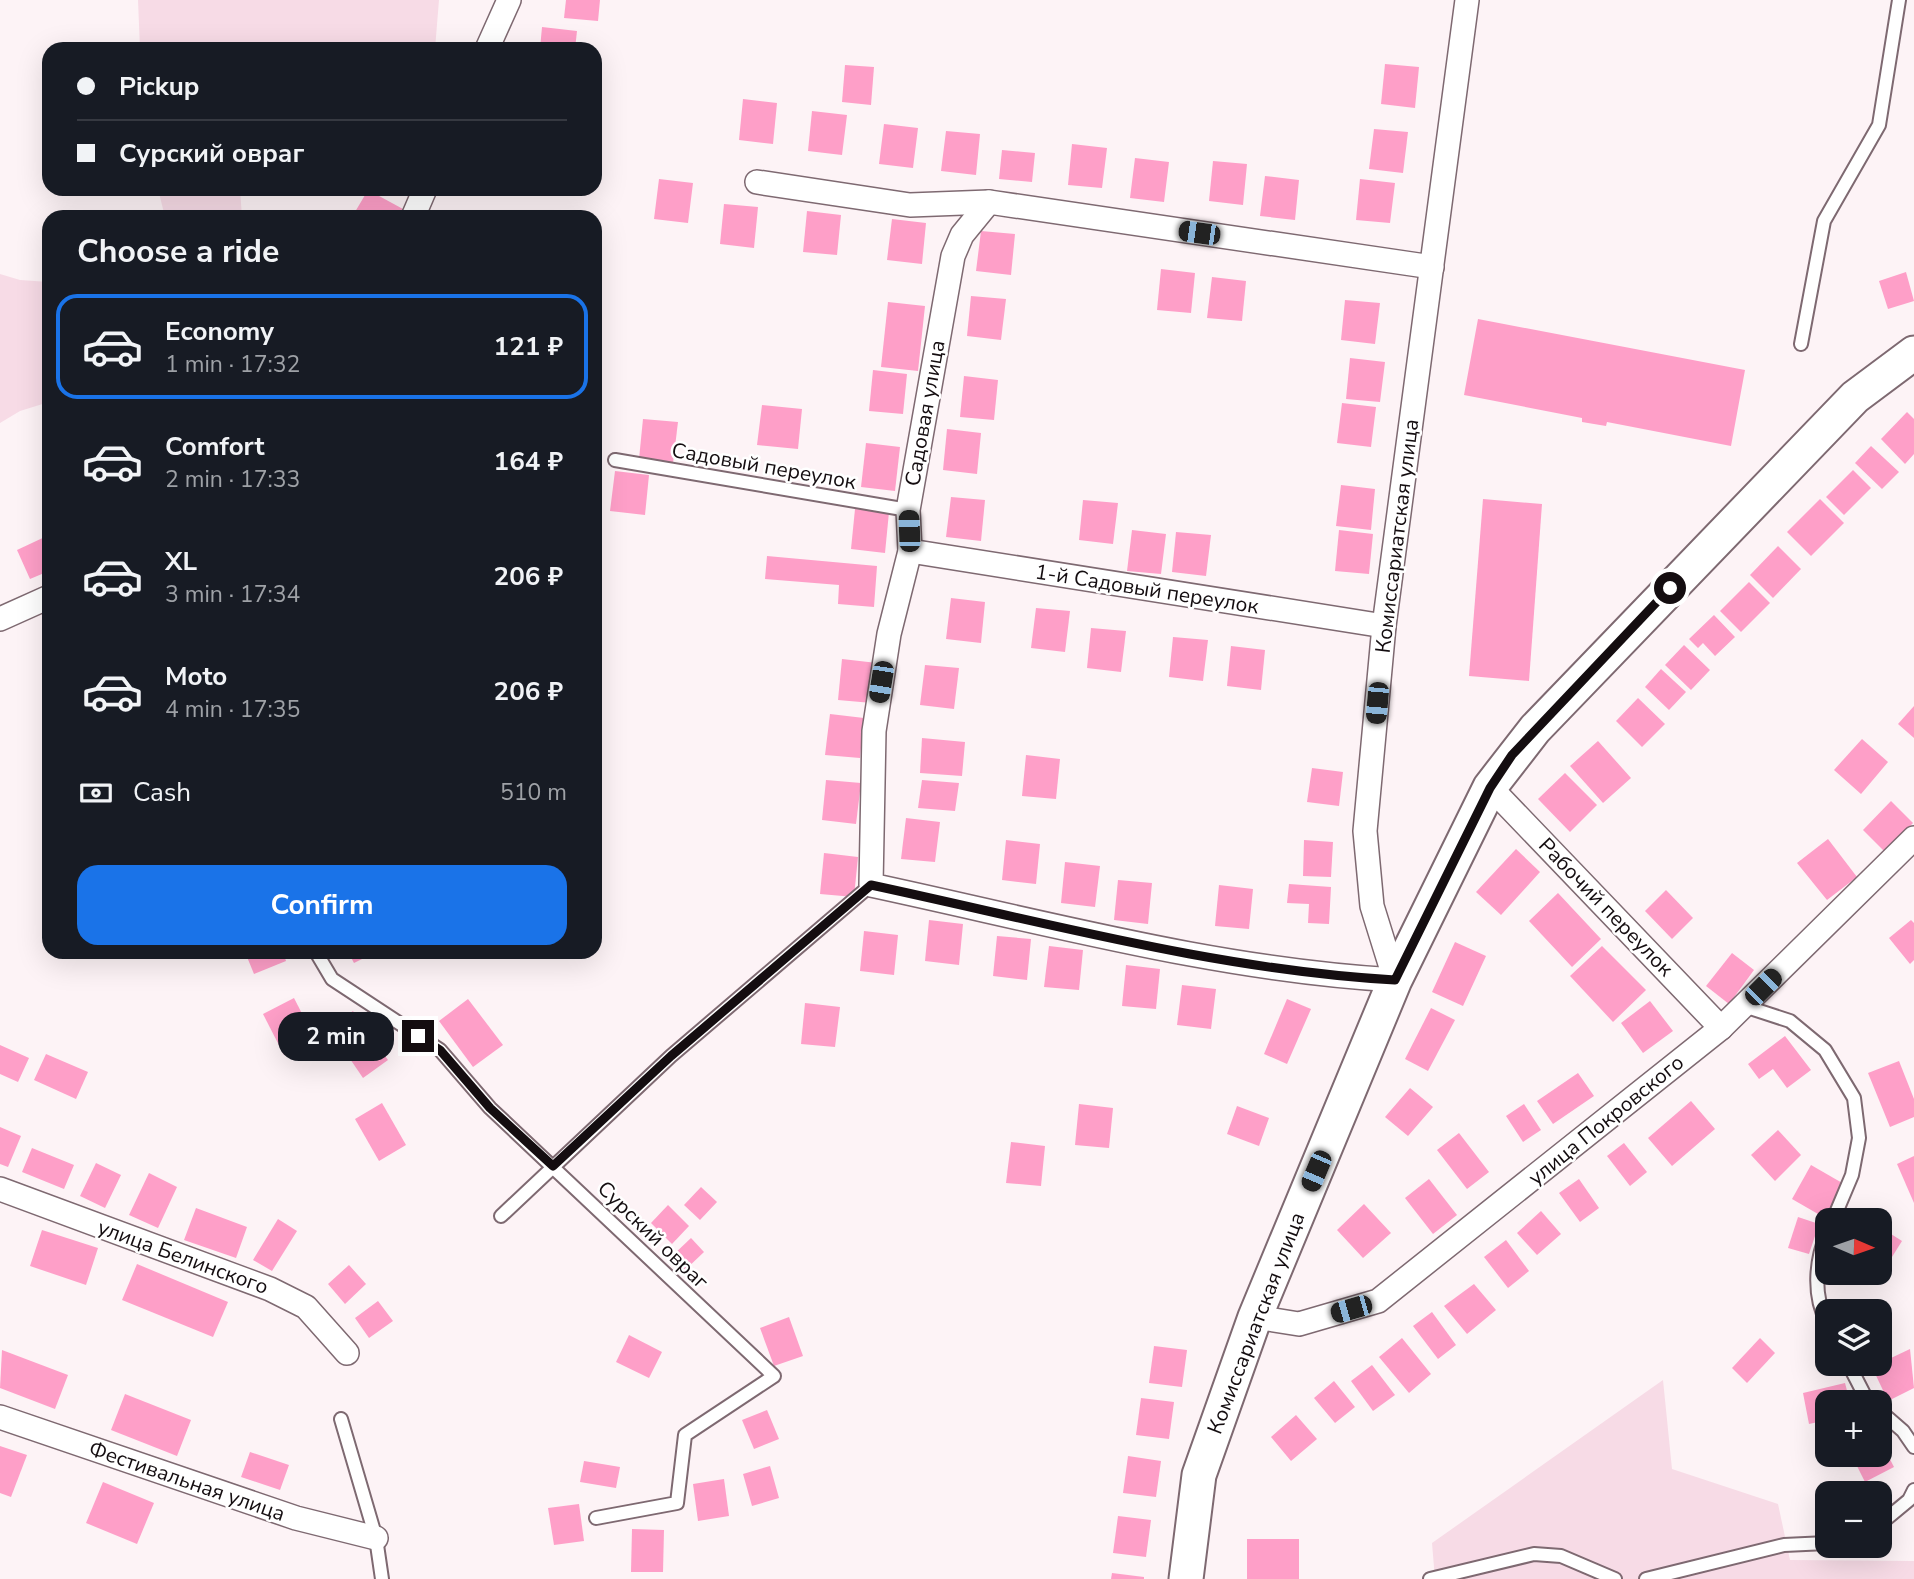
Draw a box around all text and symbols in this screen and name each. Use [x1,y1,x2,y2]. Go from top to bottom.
text: Pickup [119,69,199,104]
text: Сурский овраг [119,136,304,171]
car [1177,220,1222,246]
text: Choose a ride [77,230,279,273]
text: Economy [165,314,274,349]
icon: car [81,315,144,378]
text: 121 ₽ [494,329,563,364]
street label: Садовая улица [898,338,952,488]
text: 1 min · 17:32 [165,349,300,380]
street label: Комиссариатская улица [1369,417,1425,655]
text: Comfort [165,429,265,464]
icon: car [81,430,144,493]
street label: Садовый переулок [670,436,859,496]
text: 164 ₽ [494,444,563,479]
text: 2 min · 17:33 [165,464,300,495]
car [898,510,921,552]
text: XL [165,544,197,579]
icon: car [81,545,144,608]
street label: 1-й Садовый переулок [1033,558,1262,621]
text: 206 ₽ [494,559,563,594]
route start [1654,572,1686,604]
text: 3 min · 17:34 [165,579,300,610]
text: Moto [165,659,227,694]
icon: car [81,660,144,723]
car [868,660,895,704]
text: 206 ₽ [494,674,563,709]
car [1365,681,1390,725]
text: 4 min · 17:35 [165,694,300,725]
icon: cash [77,774,115,812]
text: Cash [133,775,191,810]
text: 510 m [500,777,567,808]
street label: Рабочий переулок [1533,832,1680,983]
button: Confirm [77,865,567,945]
car [1741,965,1786,1009]
callout: 2 min [278,1012,394,1060]
route end [402,1020,434,1052]
text: 2 min [306,1021,366,1052]
street label: улица Покровского [1522,1049,1690,1191]
car [1299,1148,1334,1194]
street label: Сурский овраг [591,1175,715,1295]
street label: Комиссариатская улица [1201,1208,1311,1438]
north arrow [1815,1208,1892,1284]
map controls [1815,1208,1892,1558]
street label: улица Белинского [94,1213,272,1301]
car [1328,1293,1375,1325]
button: layers [1815,1299,1892,1376]
button: + [1815,1390,1892,1467]
street label: Фестивальная улица [85,1434,289,1528]
button: − [1815,1481,1892,1558]

